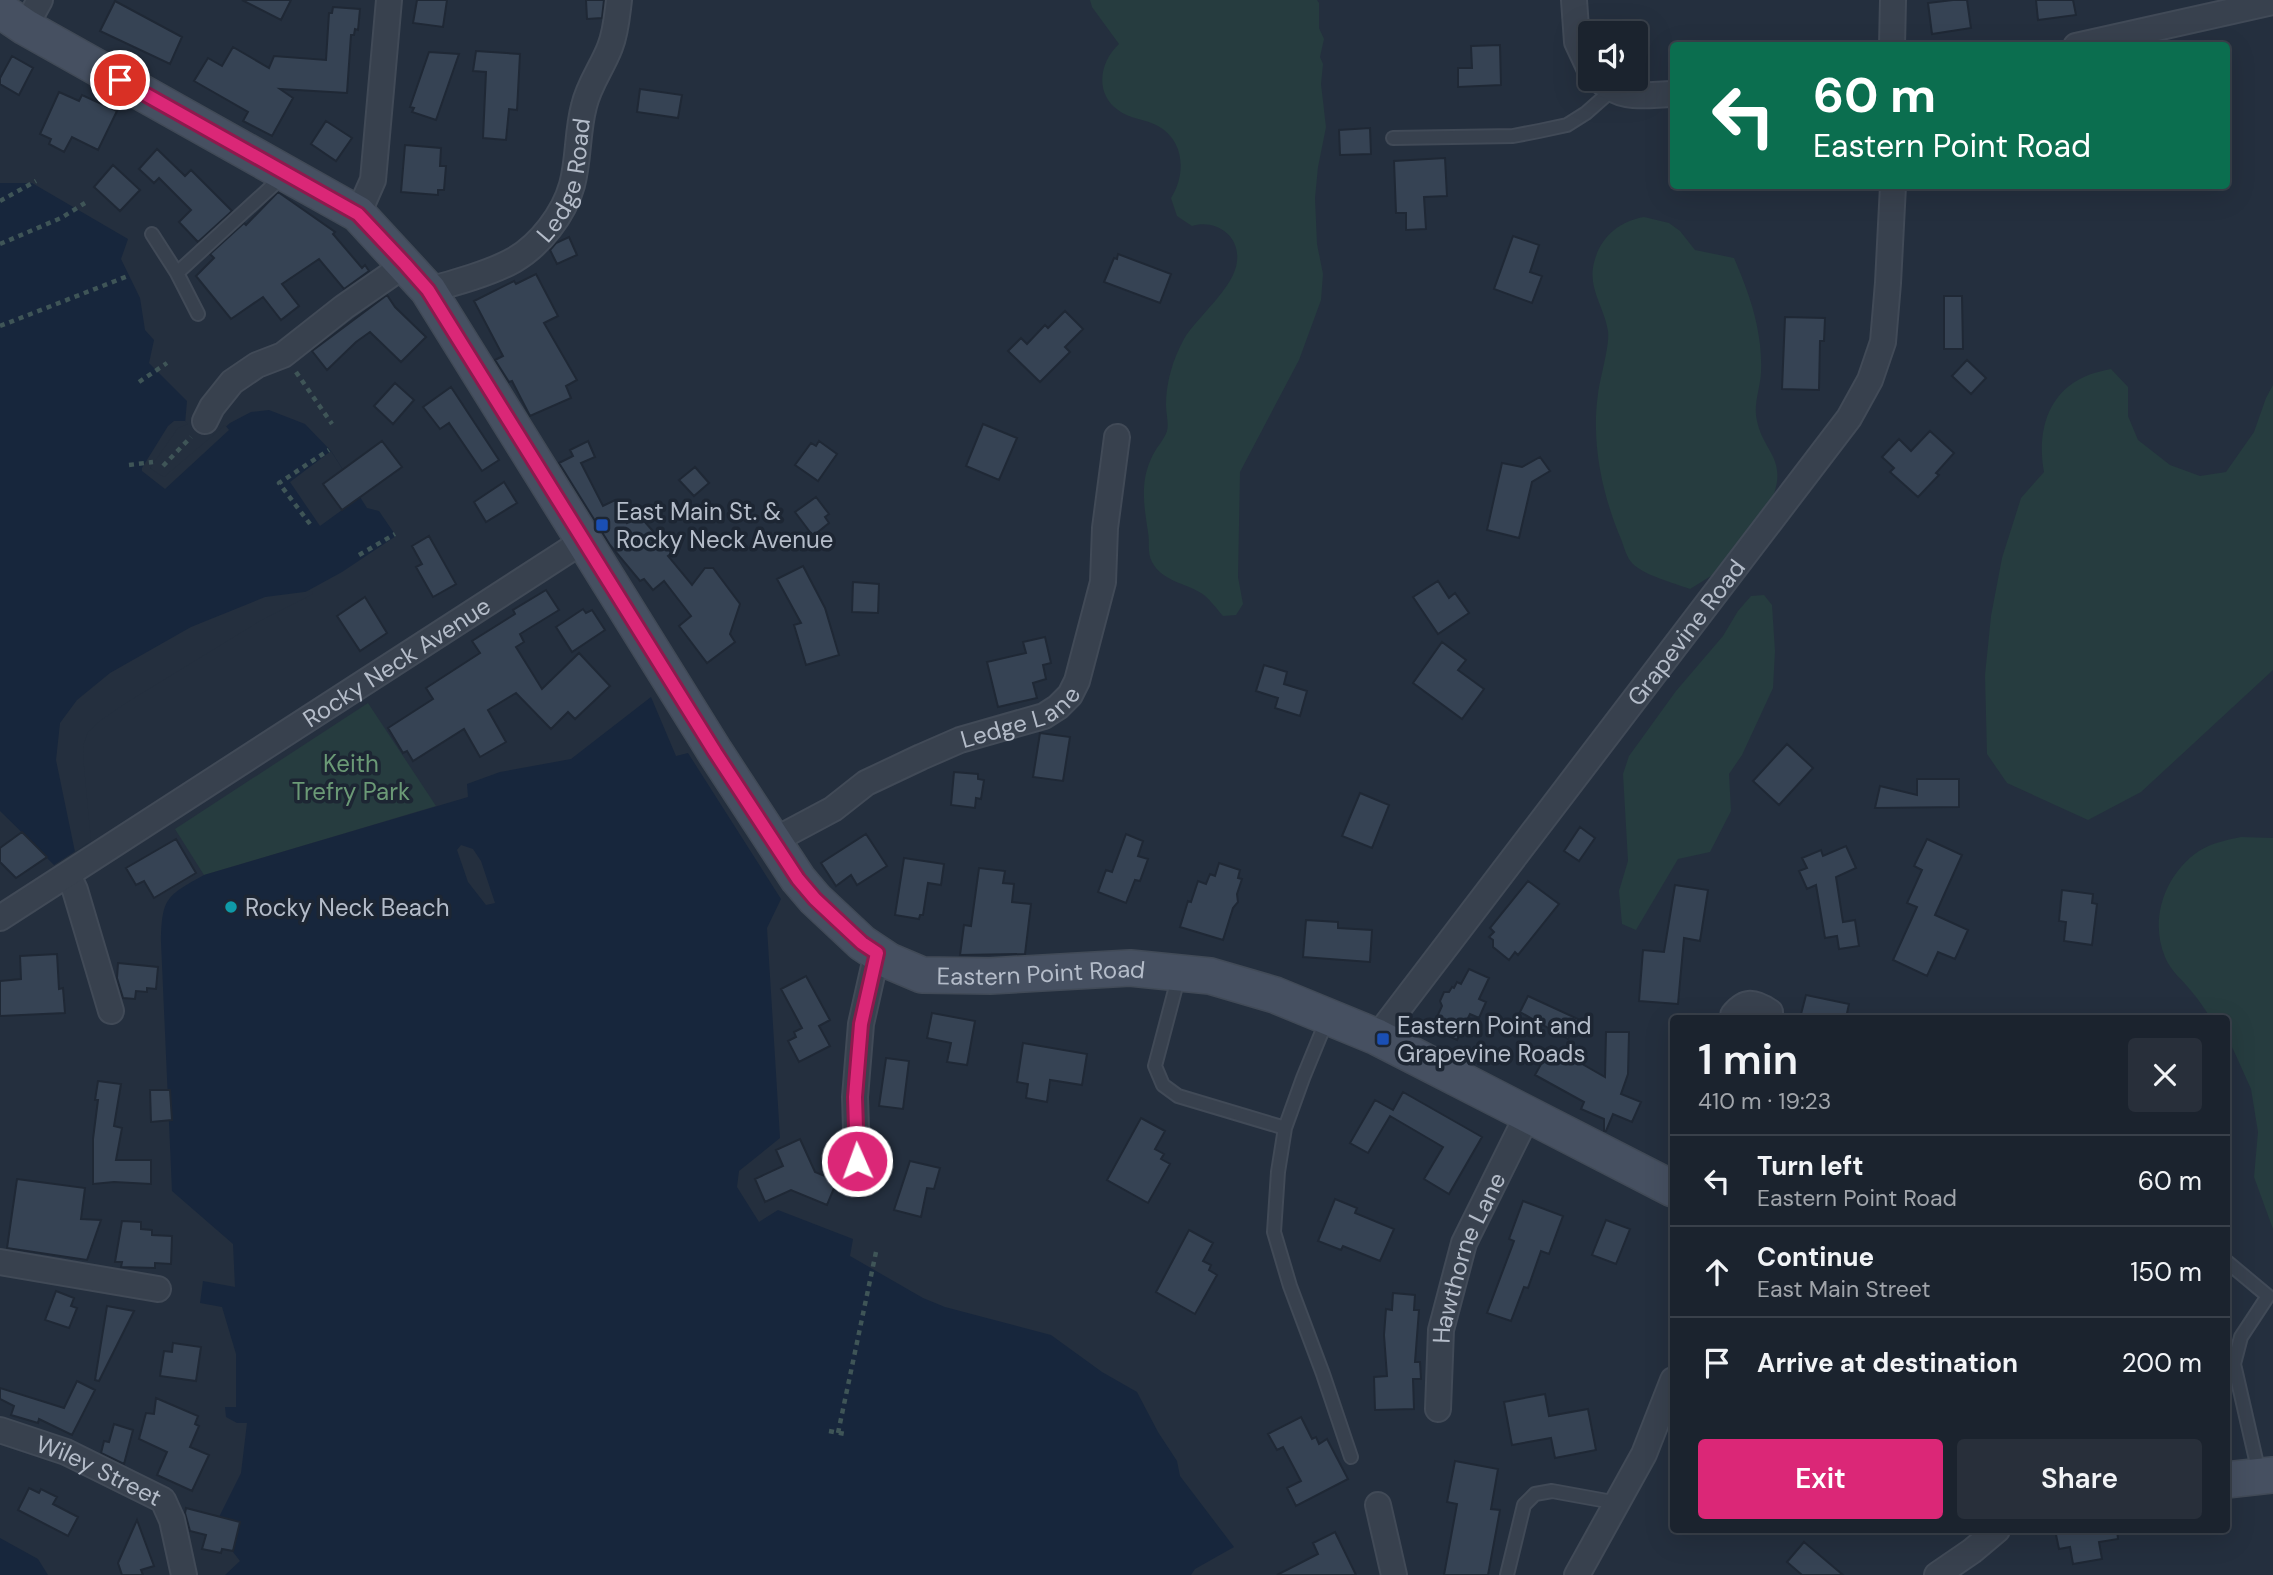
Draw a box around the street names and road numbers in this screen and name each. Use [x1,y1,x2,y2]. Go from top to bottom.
street label: Ledge Road [529,116,597,248]
street label: Grapevine Road [1620,553,1751,712]
street label: Rocky Neck Avenue [297,590,496,734]
street label: Ledge Lane [957,682,1087,755]
street label: Eastern Point Road [936,953,1147,992]
street label: Hawthorne Lane [1425,1167,1512,1344]
street label: Wiley Street [32,1428,167,1513]

